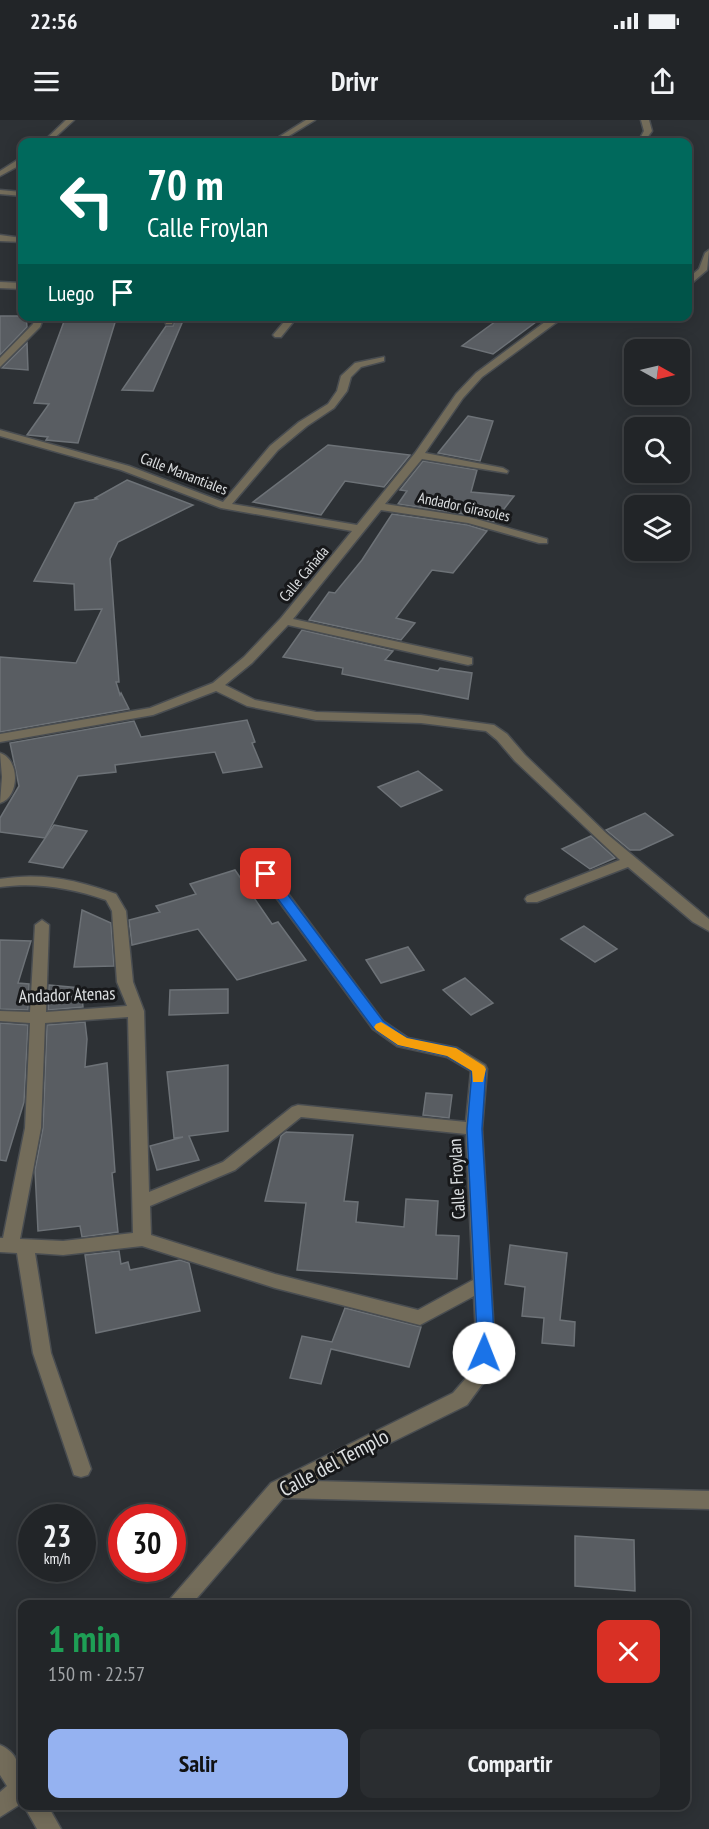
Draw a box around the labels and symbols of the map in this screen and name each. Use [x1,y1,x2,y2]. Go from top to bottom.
north arrow [624,339,690,405]
street label: Calle Manantiales [138,448,230,499]
street label: Andador Girasoles [416,487,512,526]
street label: Calle Cañada [275,542,332,605]
pin [240,848,291,899]
street label: Andador Atenas [18,981,116,1008]
street label: Calle Froylan [443,1138,470,1220]
position arrow [452,1321,516,1385]
street label: Calle del Templo [274,1422,393,1503]
speed limit sign: 30 [108,1504,186,1582]

